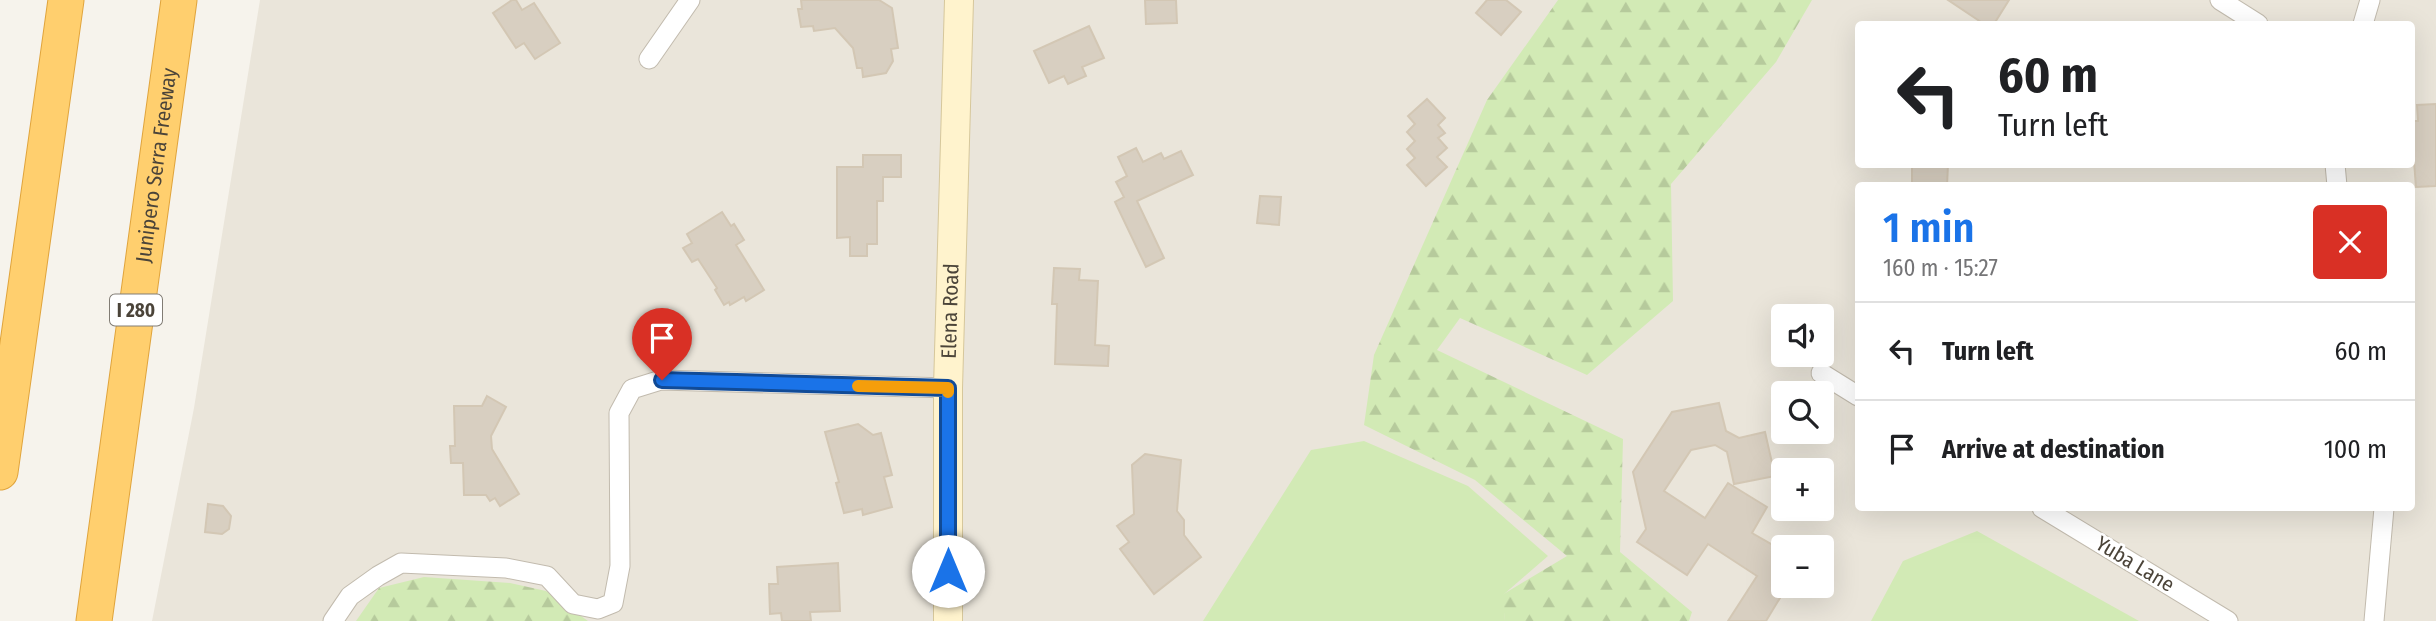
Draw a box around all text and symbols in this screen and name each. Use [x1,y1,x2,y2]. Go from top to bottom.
text: 60 m [1998,46,2098,105]
icon: left [1883,49,1974,140]
street label: Junipero Serra Freeway [130,66,183,264]
text: Turn left [1998,106,2108,144]
text: 1 min [1883,203,1974,253]
button: close [2313,205,2387,279]
text: 160 m · 15:27 [1883,254,1998,282]
street label: Elena Road [936,263,965,359]
road number: I 280 [110,294,162,326]
map controls [1771,304,1834,598]
button: sound [1771,304,1834,367]
pin [632,308,692,380]
icon: arrive [643,319,681,357]
icon: left [1883,332,1921,370]
text: Turn left [1942,336,2034,367]
text: 60 m [2334,336,2387,367]
button: search [1771,381,1834,444]
icon: arrive [1883,430,1921,468]
text: Arrive at destination [1942,434,2165,465]
text: 100 m [2324,434,2387,465]
button: + [1771,458,1834,521]
street label: Yuba Lane [2091,530,2179,598]
position arrow [911,534,985,608]
button: − [1771,535,1834,598]

